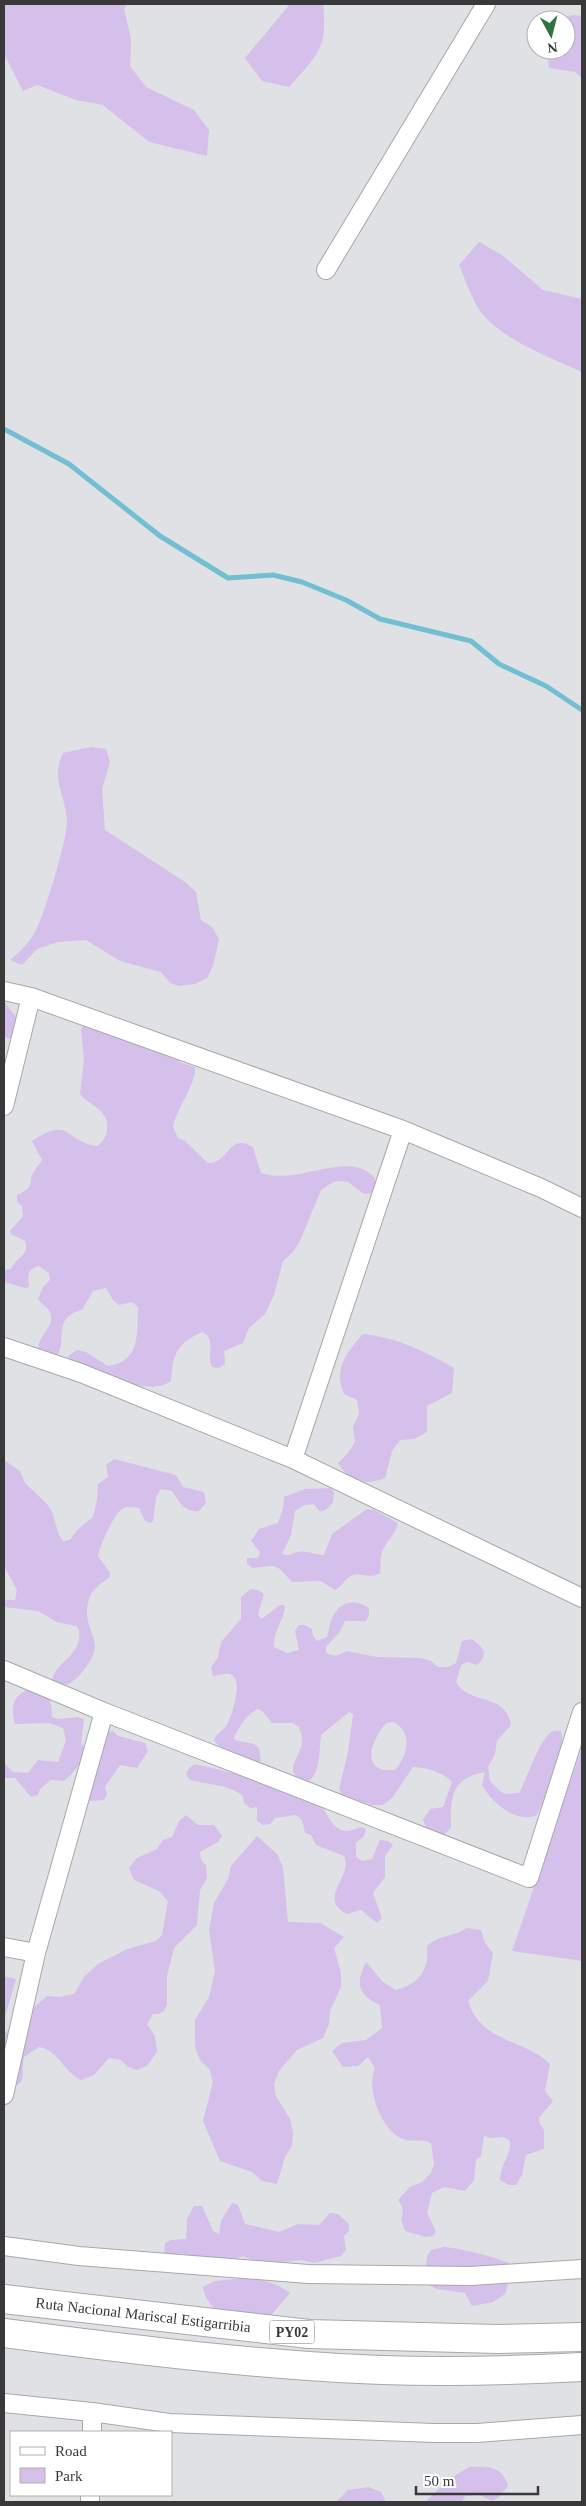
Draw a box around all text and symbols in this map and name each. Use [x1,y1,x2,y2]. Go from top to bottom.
north arrow [526,10,576,60]
text: N [547,39,558,55]
street label: Ruta Nacional Mariscal Estigarribia [35,2295,252,2335]
road number: PY02 [270,2320,314,2344]
legend [10,2431,172,2496]
text: Road [55,2443,87,2459]
scale bar [416,2464,538,2496]
text: Park [55,2468,83,2484]
text: 50 m [424,2473,455,2489]

